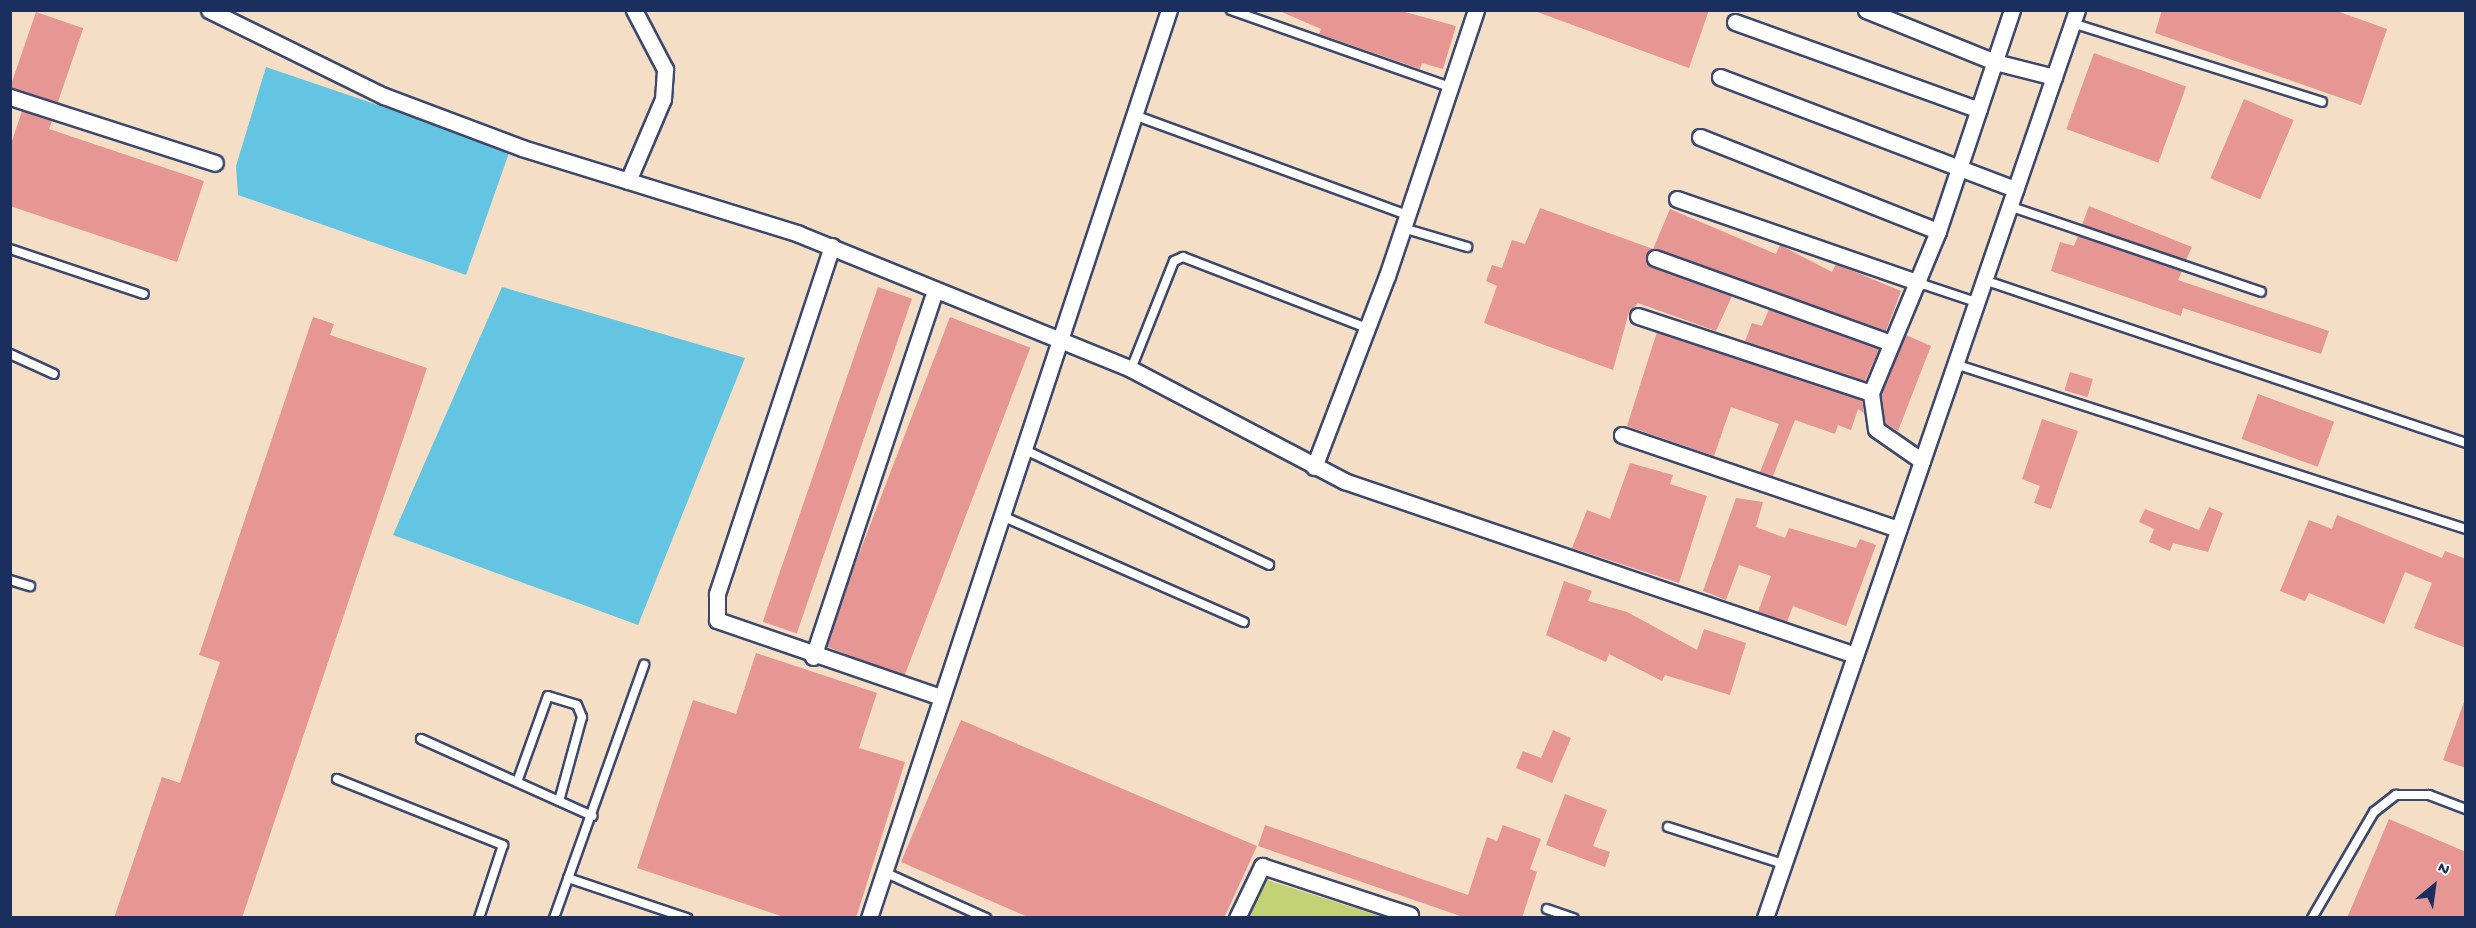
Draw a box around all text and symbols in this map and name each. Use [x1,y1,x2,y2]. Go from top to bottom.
north arrow [2404,856,2464,916]
text: N [2434,859,2452,881]

